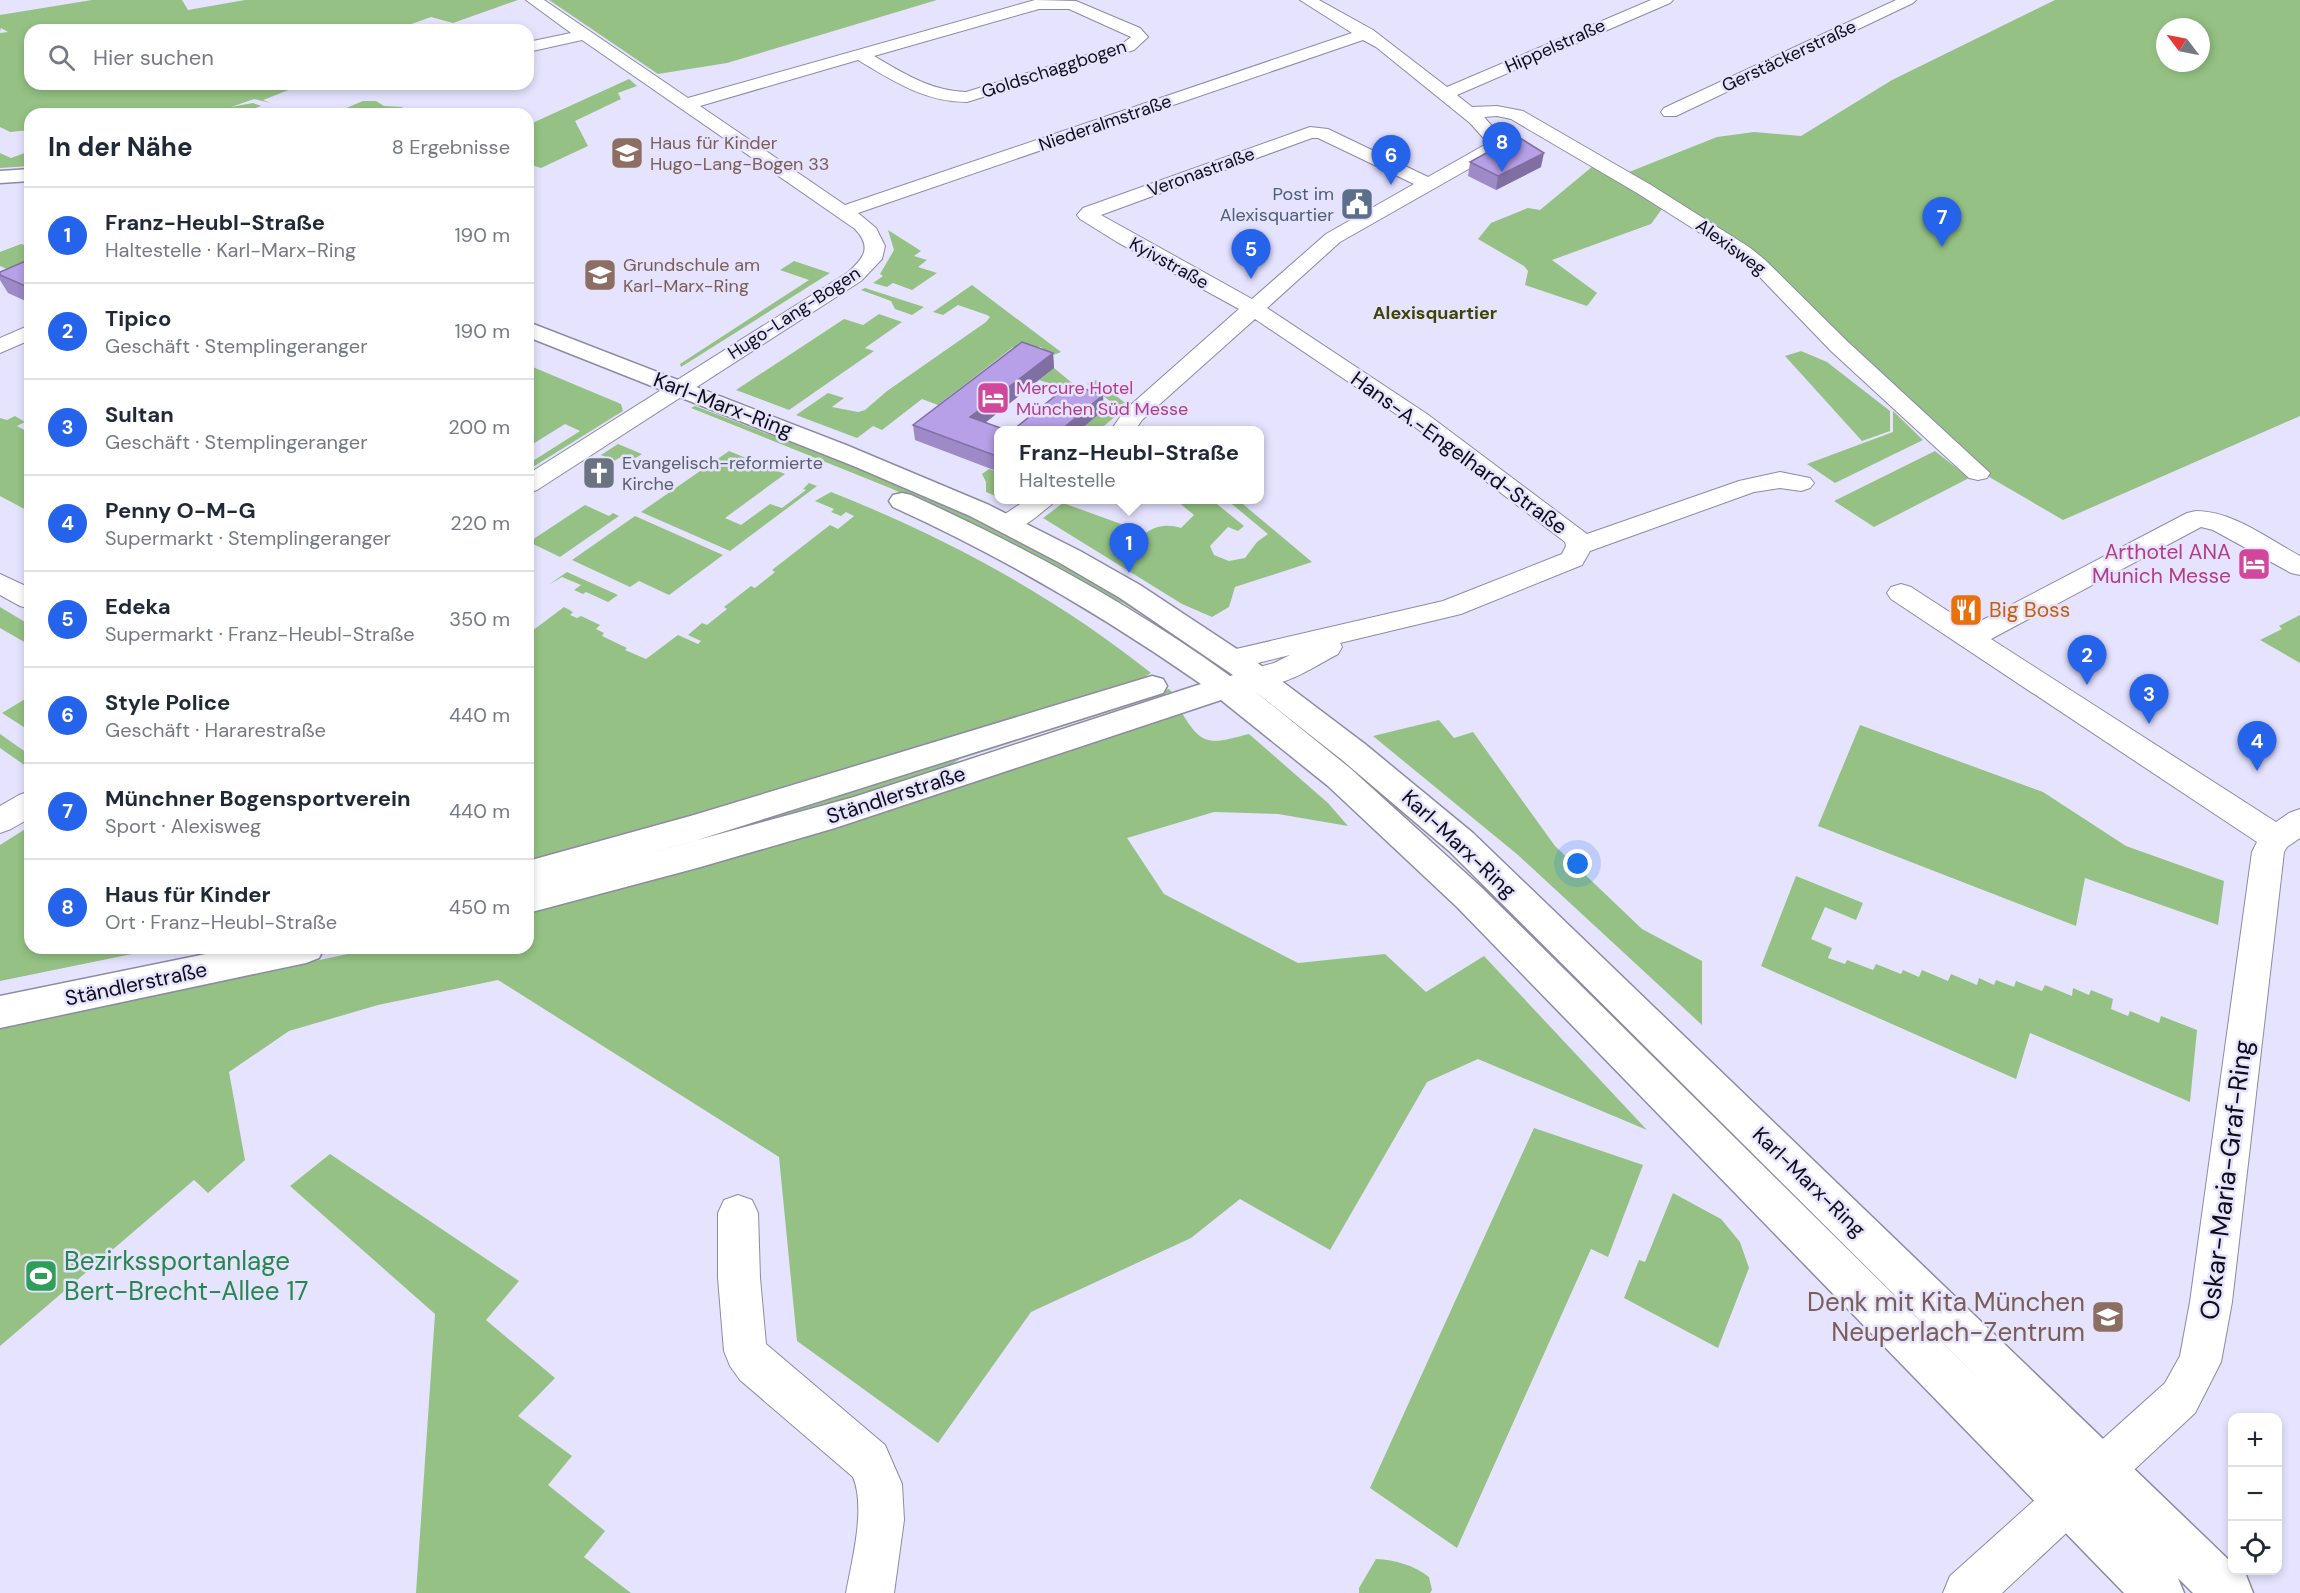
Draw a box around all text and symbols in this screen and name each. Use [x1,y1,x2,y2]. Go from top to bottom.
street label: Hippelstraße [1501,13,1609,79]
street label: Gerstäckerstraße [1718,14,1860,98]
north arrow [2156,18,2210,72]
search box [24,24,534,90]
street label: Goldschaggbogen [978,34,1130,104]
icon: search [45,41,78,74]
text: Hier suchen [93,43,214,72]
street label: Niederalmstraße [1035,89,1175,157]
pin: 8 [1482,122,1522,172]
text: In der Nähe [48,130,193,164]
place label: Haus für Kinder Hugo-Lang-Bogen 33 [650,131,830,176]
text: 8 Ergebnisse [392,134,510,160]
school or university icon: Haus für Kinder Hugo-Lang-Bogen 33 [609,135,645,171]
pin: 6 [1372,136,1410,185]
street label: Veronastraße [1144,142,1258,202]
place label: Post im Alexisquartier [1220,182,1334,227]
public building icon: Post im Alexisquartier [1339,186,1375,222]
pin: 7 [1922,198,1962,247]
text: Franz-Heubl-Straße [105,208,325,237]
street label: Alexisweg [1691,213,1771,281]
text: 1 [64,222,71,248]
text: 190 m [454,222,510,248]
pin: 5 [1232,230,1270,279]
street label: Kyivstraße [1125,231,1213,295]
text: Haltestelle · Karl-Marx-Ring [105,237,356,263]
place label: Grundschule am Karl-Marx-Ring [623,253,760,298]
school or university icon: Grundschule am Karl-Marx-Ring [582,257,618,293]
street label: Hugo-Lang-Bogen [723,261,865,365]
district label: Alexisquartier [1373,301,1497,325]
text: Tipico [105,304,171,333]
text: 2 [62,318,73,344]
text: 190 m [454,318,510,344]
text: Geschäft · Stemplingeranger [105,333,368,359]
street label: Hans-A.-Engelhard-Straße [1345,365,1573,541]
street label: Karl-Marx-Ring [649,366,797,445]
place label: Mercure Hotel München Süd Messe [1016,376,1188,421]
hotel icon: Mercure Hotel München Süd Messe [975,380,1011,416]
text: Sultan [105,400,174,429]
text: 3 [61,414,74,440]
text: 200 m [448,414,510,440]
popup [994,426,1264,504]
text: Geschäft · Stemplingeranger [105,429,368,455]
text: Franz-Heubl-Straße [1019,438,1239,467]
place label: Evangelisch-reformierte Kirche [622,451,823,496]
church icon: Evangelisch-reformierte Kirche [581,455,617,491]
text: Haltestelle [1019,467,1116,493]
text: Penny O-M-G [105,496,256,525]
text: 4 [61,510,74,536]
text: 220 m [450,510,510,536]
pin: 1 [1110,524,1148,573]
text: Supermarkt · Stemplingeranger [105,525,391,551]
place label: Arthotel ANA Munich Messe [2092,538,2231,590]
hotel icon: Arthotel ANA Munich Messe [2236,546,2272,582]
text: Edeka [105,592,171,621]
restaurant icon: Big Boss [1948,592,1984,628]
place label: Big Boss [1989,596,2070,624]
text: 5 [61,606,74,632]
text: 350 m [449,606,510,632]
text: Supermarkt · Franz-Heubl-Straße [105,621,415,647]
pin: 2 [2068,636,2106,685]
pin: 3 [2130,674,2168,724]
text: Style Police [105,688,230,717]
text: 6 [61,702,74,728]
text: 440 m [449,702,510,728]
text: Geschäft · Hararestraße [105,717,326,743]
pin: 4 [2238,722,2276,771]
street label: Ständlerstraße [823,759,969,831]
text: Münchner Bogensportverein [105,784,411,813]
street label: Karl-Marx-Ring [1396,784,1522,905]
text: 7 [62,798,73,824]
text: 440 m [449,798,510,824]
text: Sport · Alexisweg [105,813,261,839]
your location [1563,849,1592,878]
text: Haus für Kinder [105,880,271,909]
text: 8 [61,894,74,920]
text: 450 m [449,894,510,920]
text: Ort · Franz-Heubl-Straße [105,909,337,935]
street label: Ständlerstraße [62,955,210,1013]
street label: Oskar-Maria-Graf-Ring [2192,1038,2260,1322]
street label: Karl-Marx-Ring [1746,1121,1872,1243]
place label: Bezirkssportanlage Bert-Brecht-Allee 17 [64,1244,309,1308]
sports icon: Bezirkssportanlage Bert-Brecht-Allee 17 [23,1258,59,1294]
place label: Denk mit Kita München Neuperlach-Zentrum [1807,1285,2085,1349]
school or university icon: Denk mit Kita München Neuperlach-Zentrum [2090,1299,2126,1335]
map controls [2228,1413,2282,1575]
button: + [2228,1413,2282,1467]
button: − [2228,1467,2282,1521]
button: locate [2228,1521,2282,1575]

